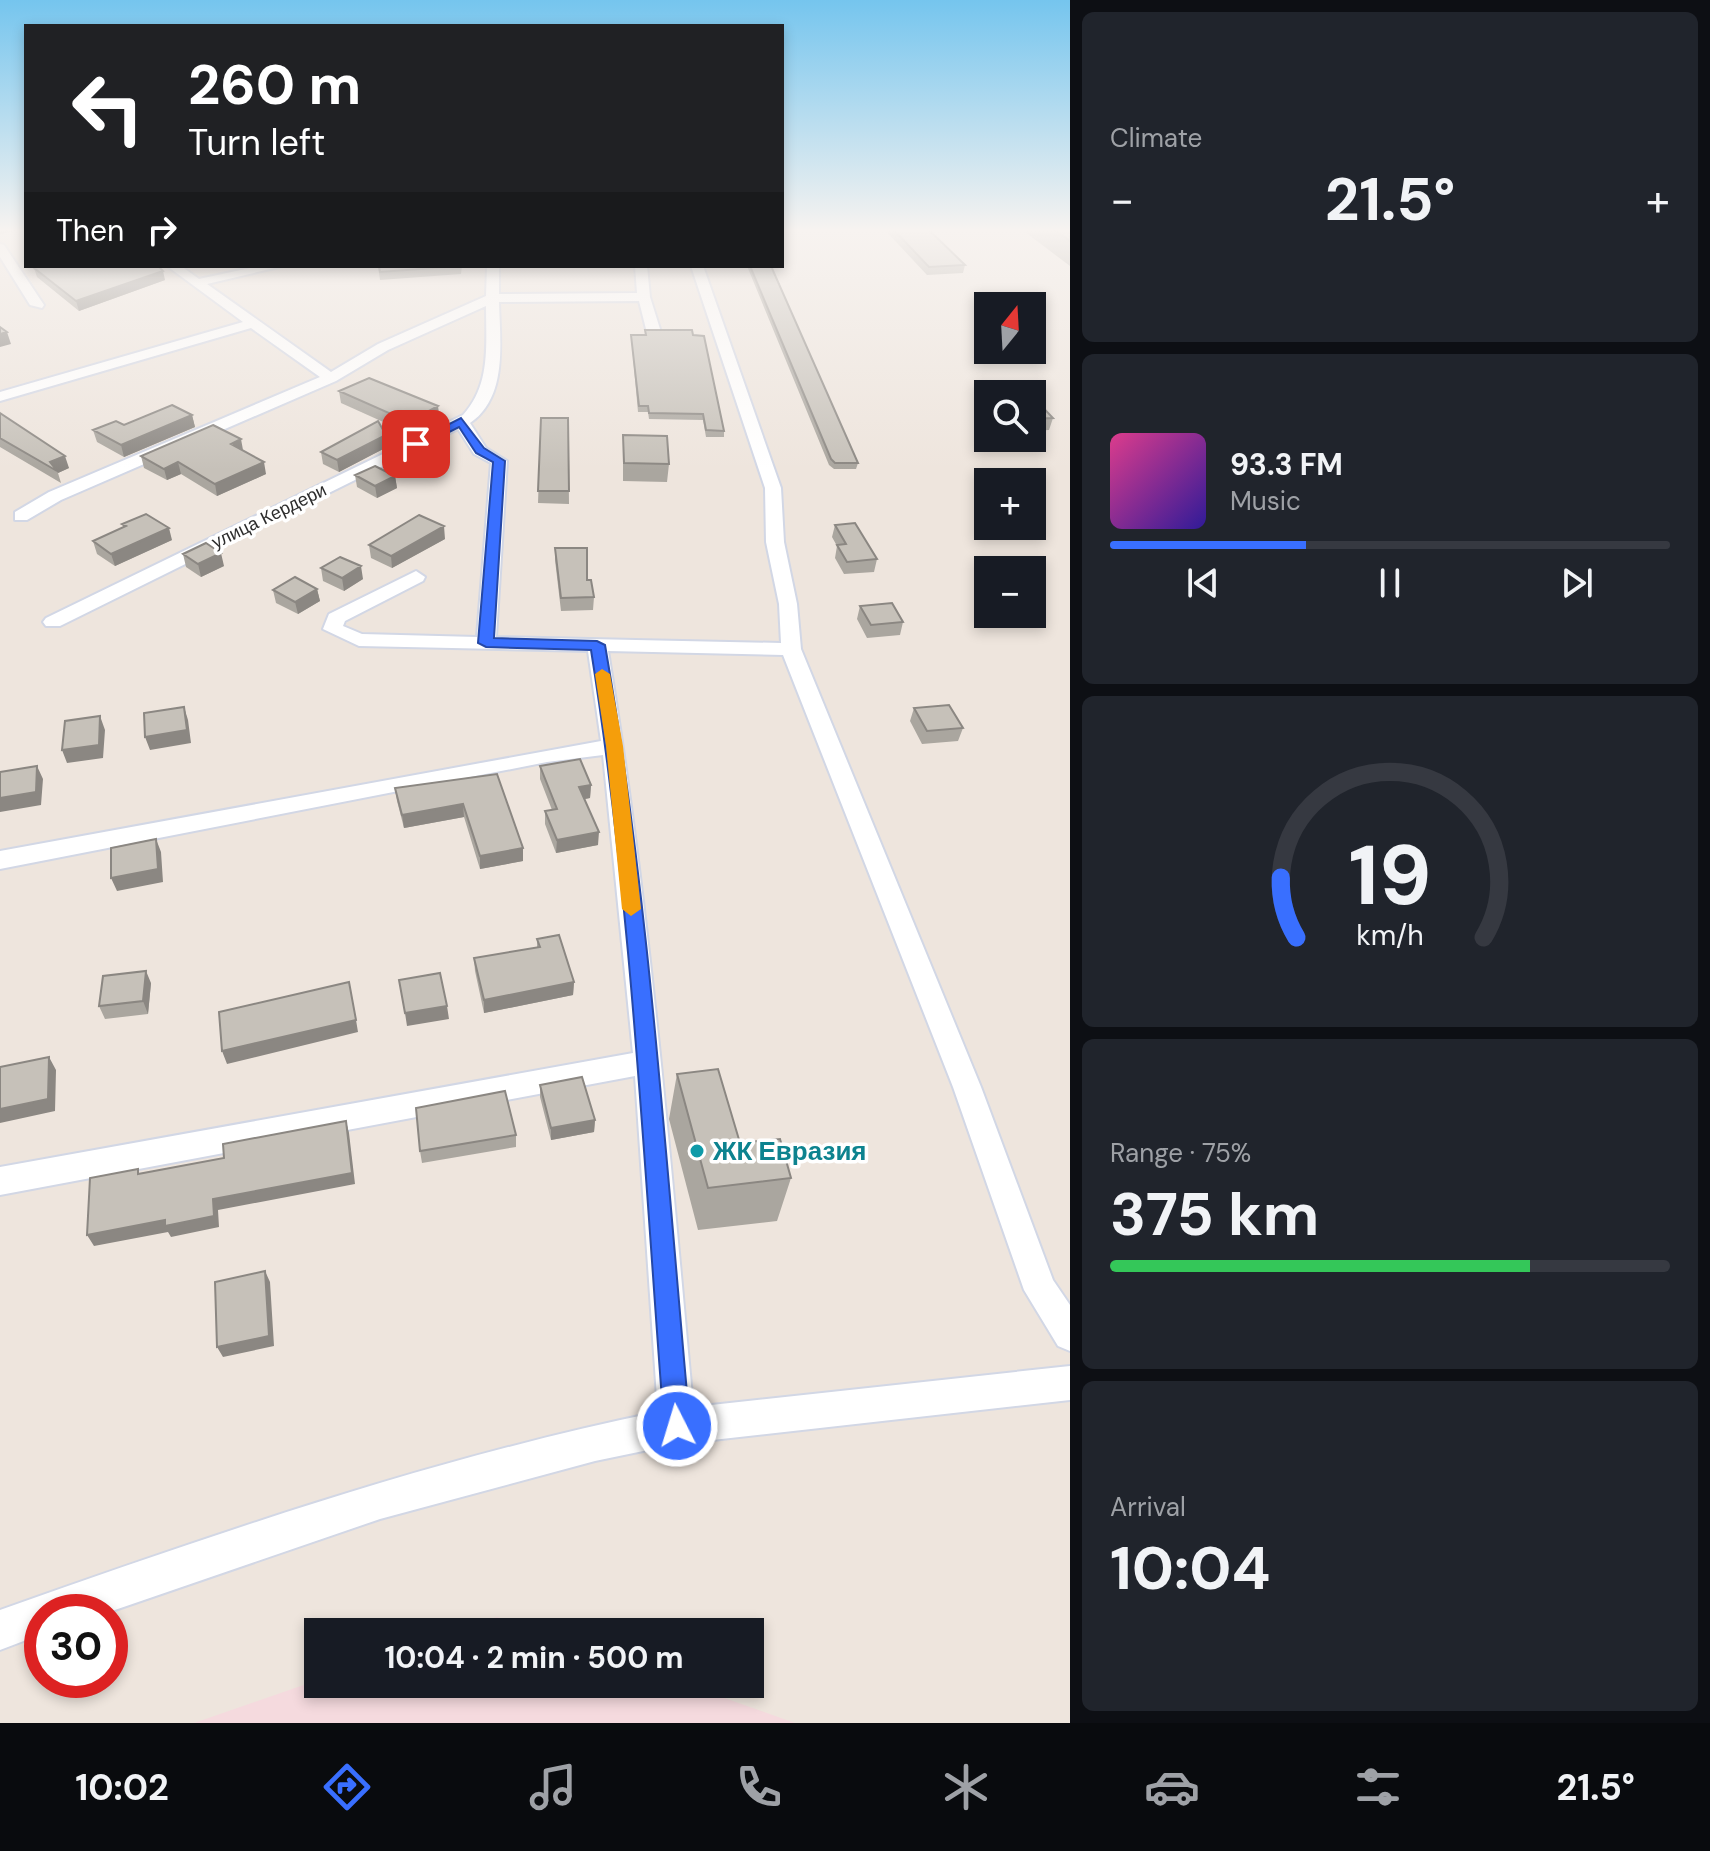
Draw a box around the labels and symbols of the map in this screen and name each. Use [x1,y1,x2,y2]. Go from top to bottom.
north arrow [974,292,1046,364]
pin [382,410,450,478]
street label: улица Кердери [208,478,330,554]
place label: ЖК Евразия [712,1134,867,1168]
marker: ЖК Евразия [688,1142,706,1160]
position arrow [635,1384,719,1468]
speed limit sign: 30 [24,1594,128,1698]

